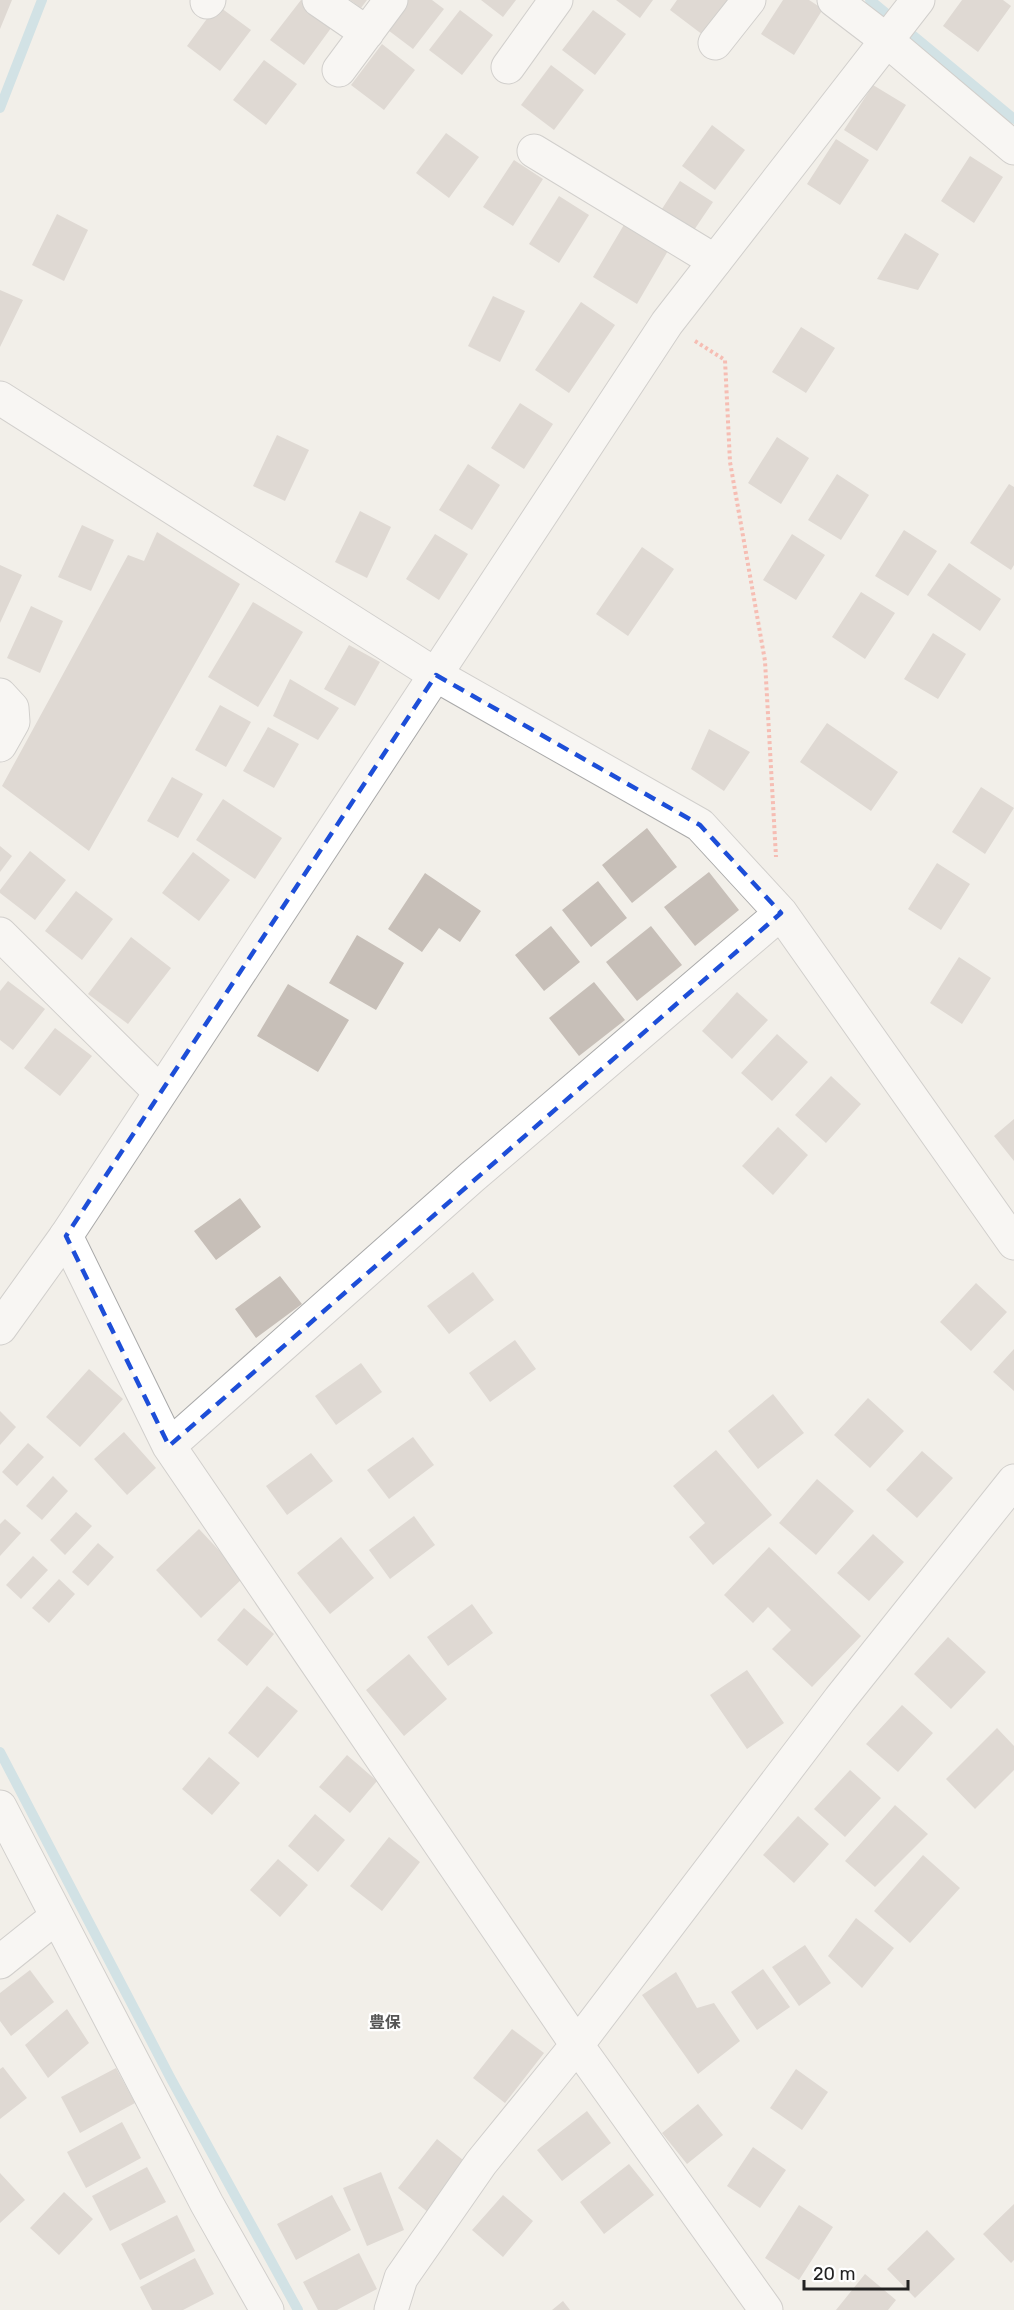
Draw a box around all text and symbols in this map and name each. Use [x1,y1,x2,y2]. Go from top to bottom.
district label: 豊保 [369,2013,401,2032]
scale bar [804,2253,908,2291]
text: 20 m [813,2263,855,2285]

